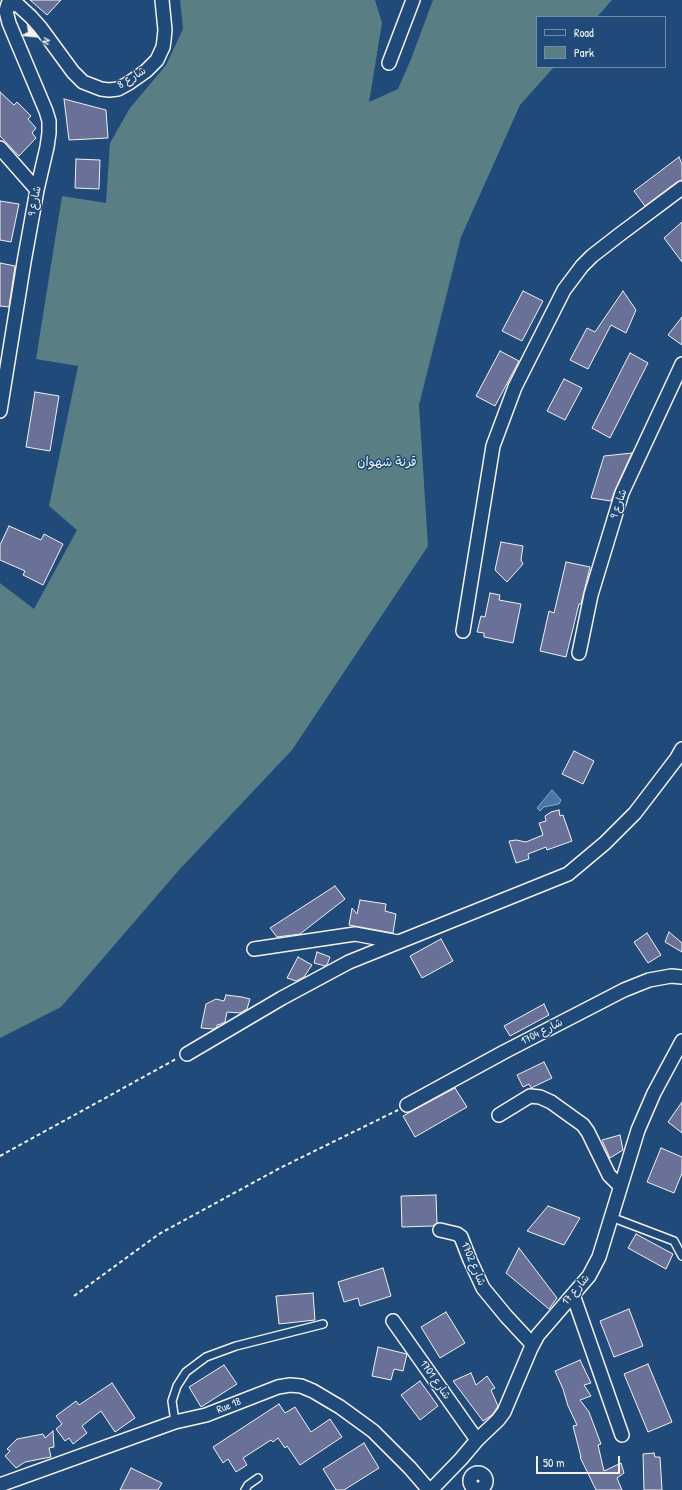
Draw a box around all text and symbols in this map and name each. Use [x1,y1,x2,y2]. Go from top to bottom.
north arrow [16,16,56,56]
legend [536,16,666,68]
text: Road [574,24,594,41]
text: N [39,36,54,47]
text: Park [574,44,594,61]
street label: شارع 8 [115,64,149,92]
street label: شارع 9 [26,185,44,217]
district label: قرنة شهوان [357,455,417,471]
street label: شارع 9 [608,487,630,521]
street label: شارع 1704 [519,1016,565,1048]
street label: شارع 1702 [458,1240,488,1288]
street label: شارع 17 [559,1272,593,1308]
street label: شارع 1701 [417,1358,453,1402]
street label: Rue 18 [215,1395,243,1417]
scale bar [538,1448,622,1474]
text: 50 m [543,1454,564,1471]

